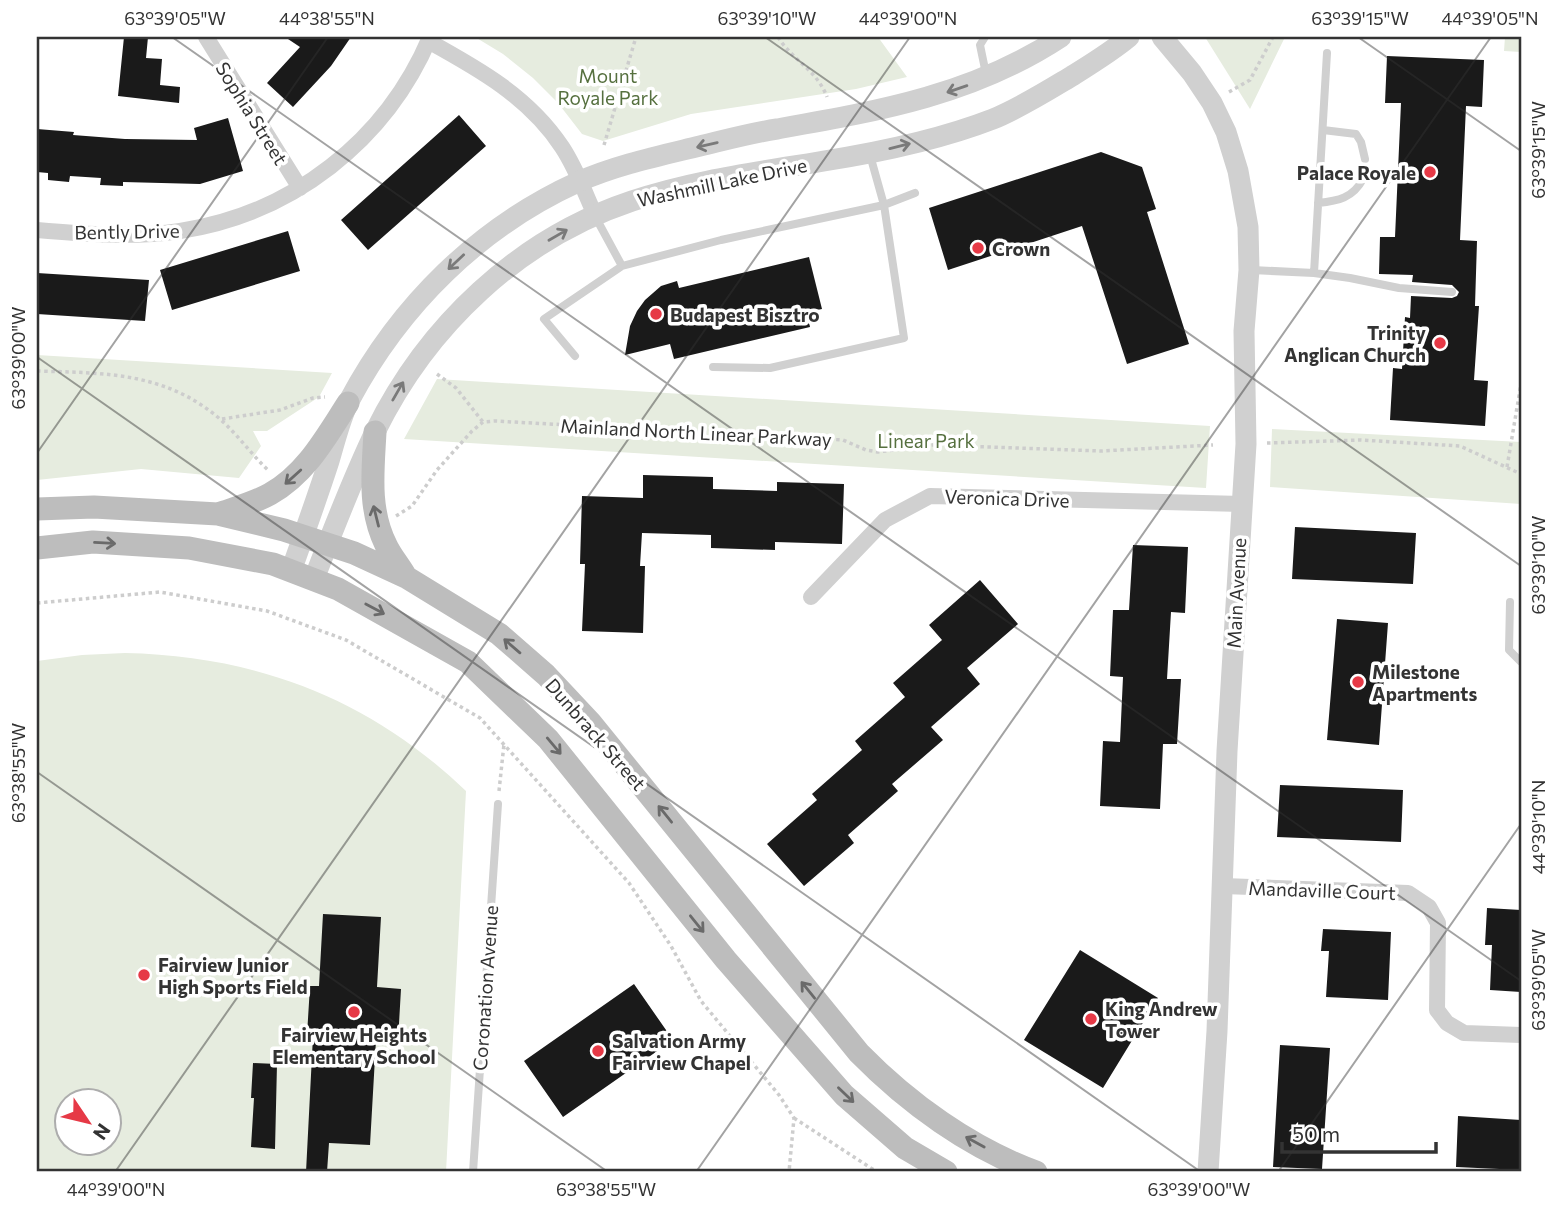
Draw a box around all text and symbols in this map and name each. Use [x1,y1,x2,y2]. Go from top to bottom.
text: 63°39'05"W [124,7,226,29]
text: 44°38'55"N [279,7,375,29]
text: 63°39'10"W [718,7,816,29]
text: 44°39'00"N [859,7,957,29]
text: 63°39'15"W [1311,7,1409,29]
text: 44°39'05"N [1441,7,1539,29]
street label: Sophia Street [211,57,293,169]
park label: Mount Royale Park [558,64,658,109]
one-way arrow [946,84,968,96]
text: 63°39'15"W [1527,101,1549,199]
one-way arrow [696,138,719,152]
one-way arrow [888,139,911,152]
street label: Washmill Lake Drive [635,153,809,211]
place label: Palace Royale [1297,161,1416,184]
marker: Palace Royale [1422,164,1438,180]
street label: Bently Drive [74,219,180,243]
one-way arrow [548,228,568,242]
place label: Crown [992,237,1050,260]
marker: Crown [970,240,986,256]
one-way arrow [448,253,465,270]
place label: Budapest Bisztro [670,303,820,326]
marker: Budapest Bisztro [648,306,664,322]
text: 63°39'00"W [7,307,29,409]
place label: Trinity Anglican Church [1284,321,1427,366]
marker: Trinity Anglican Church [1432,335,1448,351]
one-way arrow [391,382,405,402]
street label: Mainland North Linear Parkway [560,413,832,451]
park label: Linear Park [877,429,975,452]
one-way arrow [284,469,302,485]
street label: Veronica Drive [944,484,1070,512]
one-way arrow [369,505,383,528]
text: 63°39'10"W [1527,516,1549,614]
one-way arrow [93,537,116,550]
street label: Main Avenue [1222,537,1250,649]
one-way arrow [364,603,385,616]
one-way arrow [503,638,521,654]
place label: Milestone Apartments [1372,660,1477,705]
street label: Dunbrack Street [541,673,651,795]
marker: Milestone Apartments [1350,674,1366,690]
text: 63°38'55"W [7,723,29,823]
one-way arrow [546,737,562,755]
text: 44°39'10"N [1527,780,1549,874]
one-way arrow [657,805,672,823]
street label: Mandaville Court [1248,876,1396,904]
street label: Coronation Avenue [468,905,502,1071]
one-way arrow [689,914,705,932]
text: 63°39'05"W [1527,929,1549,1031]
place label: Fairview Junior High Sports Field [158,953,308,998]
marker: Fairview Junior High Sports Field [136,967,152,983]
one-way arrow [800,982,816,1000]
place label: King Andrew Tower [1105,997,1218,1042]
marker: Fairview Heights Elementary School [346,1004,362,1020]
marker: King Andrew Tower [1083,1011,1099,1027]
place label: Fairview Heights Elementary School [272,1023,436,1068]
place label: Salvation Army Fairview Chapel [612,1029,751,1074]
marker: Salvation Army Fairview Chapel [590,1043,606,1059]
north arrow [52,1086,122,1156]
one-way arrow [837,1087,854,1104]
scale bar [1282,1111,1436,1155]
text: N [89,1120,116,1144]
text: 50 m [1292,1121,1340,1146]
one-way arrow [965,1135,986,1148]
text: 44°39'00"N [67,1178,165,1200]
text: 63°38'55"W [556,1178,656,1200]
text: 63°39'00"W [1148,1178,1250,1200]

